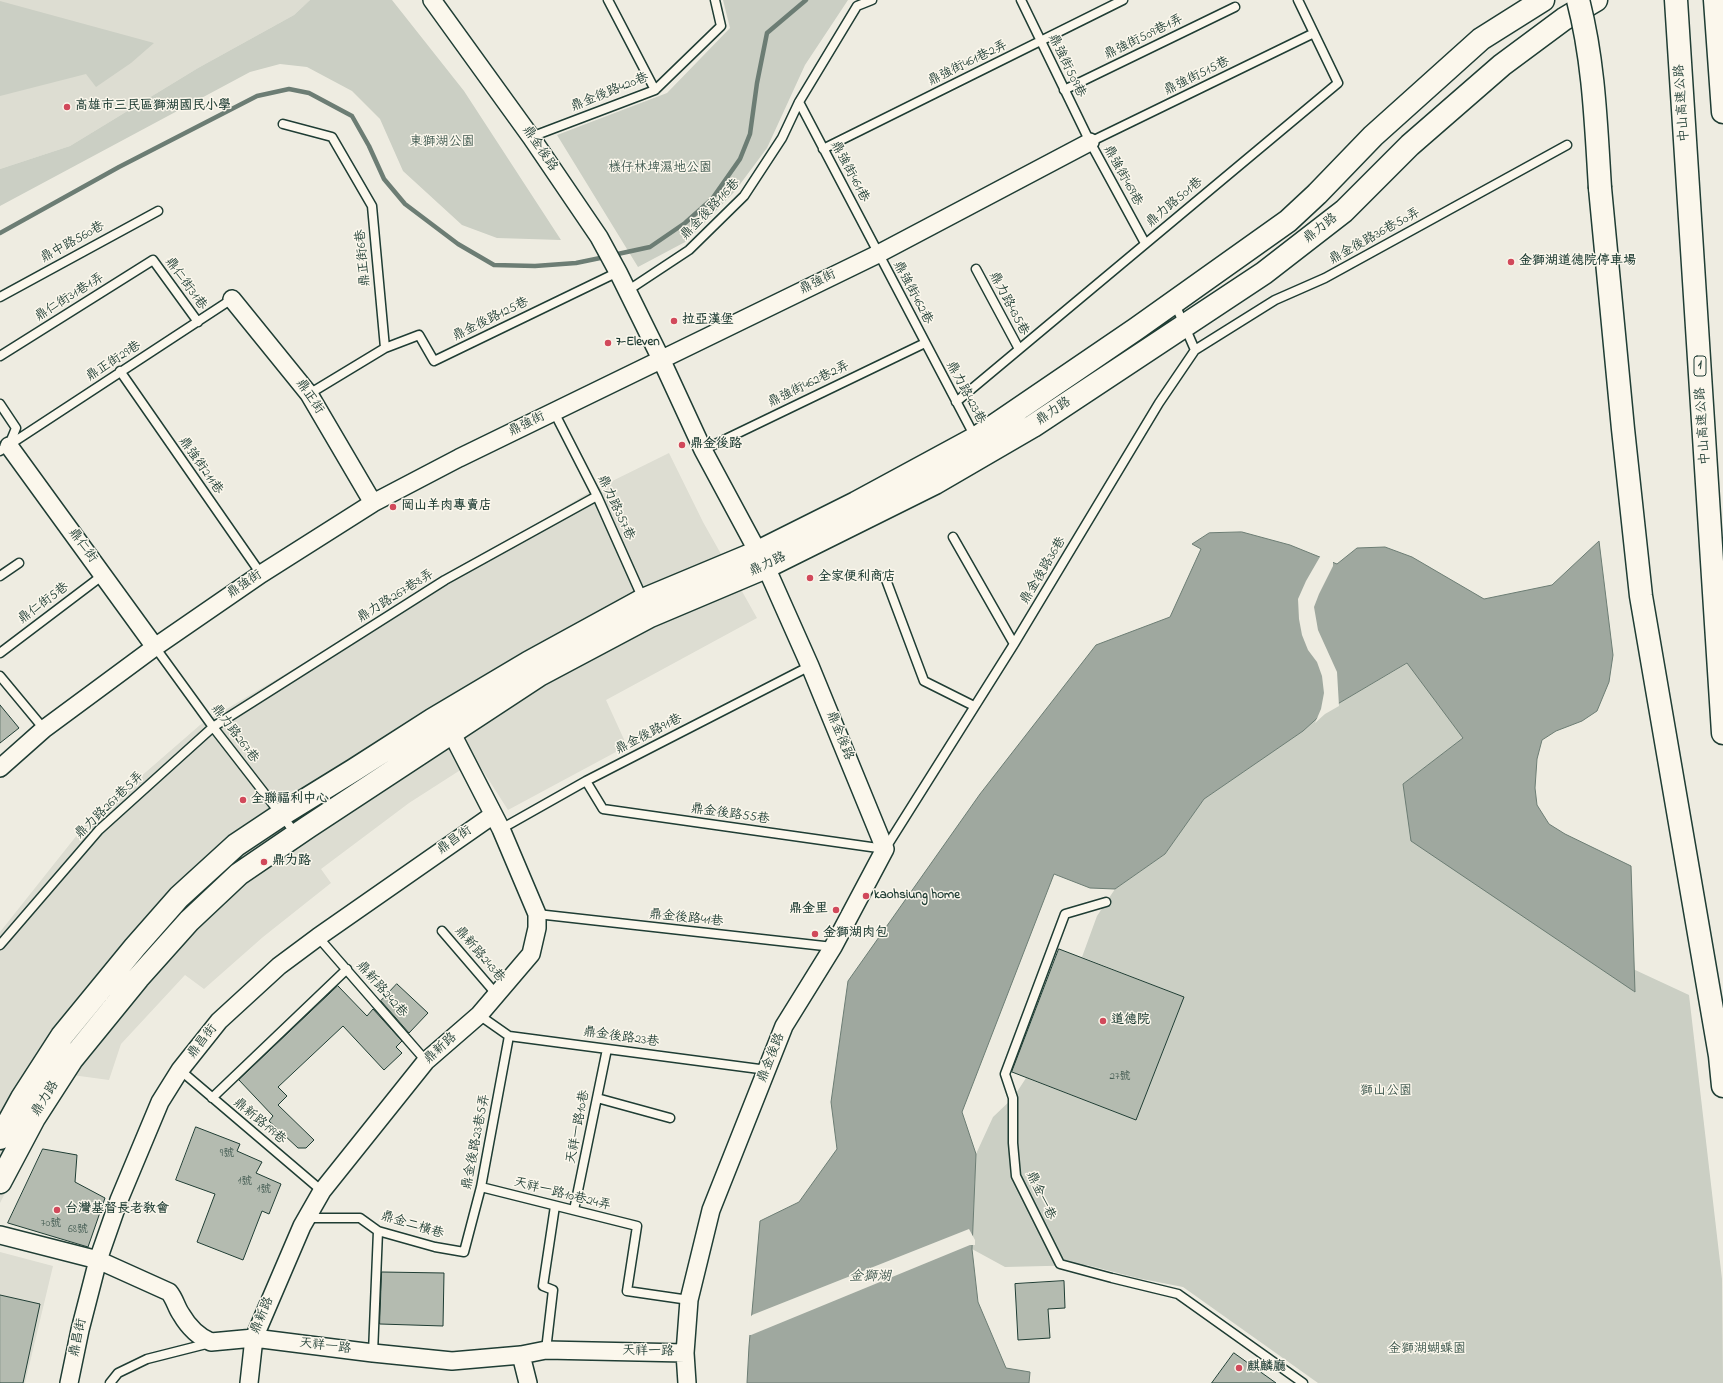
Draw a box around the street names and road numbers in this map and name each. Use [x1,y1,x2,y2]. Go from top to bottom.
street label: 鼎強街509巷1弄 [1102,12,1186,64]
street label: 鼎強街509巷 [1044,32,1088,100]
street label: 鼎強街461巷2弄 [926,38,1010,90]
street label: 鼎強街515巷 [1162,54,1232,100]
street label: 中山高速公路 [1672,64,1694,142]
street label: 鼎金後路420巷 [569,70,651,116]
street label: 鼎金後路 [518,123,560,175]
street label: 鼎強街461巷 [826,139,872,205]
street label: 鼎強街469巷 [1099,143,1145,209]
street label: 鼎力路501巷 [1143,175,1207,231]
street label: 鼎金後路116巷 [678,176,744,244]
street label: 鼎金後路36巷50弄 [1327,205,1423,269]
street label: 鼎力路 [1301,211,1341,247]
street label: 鼎中路560巷 [38,219,108,267]
street label: 鼎正街6巷 [354,229,374,287]
street label: 鼎仁街31巷 [161,255,209,313]
street label: 鼎強街462巷 [889,259,935,327]
street label: 鼎強街 [797,267,839,299]
street label: 鼎力路435巷 [985,269,1031,339]
street label: 鼎仁街31巷1弄 [33,271,107,325]
street label: 鼎金後路125巷 [450,295,532,345]
street label: 鼎正街29巷 [84,338,144,386]
road number: 1 [1694,356,1706,376]
street label: 鼎強街462巷2弄 [766,358,852,412]
street label: 鼎力路423巷 [942,359,988,427]
street label: 鼎正街 [292,376,326,418]
street label: 中山高速公路 [1693,387,1715,465]
street label: 鼎力路 [1033,395,1075,429]
street label: 鼎強街 [506,409,548,441]
street label: 鼎強街211巷 [174,434,226,498]
street label: 鼎力路357巷 [593,473,637,543]
street label: 鼎仁街 [64,526,100,566]
street label: 鼎金後路36巷 [1018,534,1070,608]
street label: 鼎力路 [747,550,789,580]
street label: 鼎力路267巷8弄 [355,567,437,627]
street label: 鼎強街 [224,568,266,602]
street label: 鼎仁街5巷 [16,580,72,628]
street label: 鼎力路267巷 [207,702,261,766]
street label: 鼎金後路 [822,709,856,763]
street label: 鼎金後路91巷 [613,711,685,759]
street label: 鼎力路267巷5弄 [72,769,148,843]
street label: 鼎金後路55巷 [689,802,771,828]
street label: 鼎昌街 [435,823,475,859]
street label: 鼎金後路41巷 [648,907,724,931]
street label: 鼎新路243巷 [450,924,508,986]
street label: 鼎新路242巷 [352,958,410,1022]
street label: 鼎昌街 [185,1022,221,1062]
street label: 鼎金後路23巷 [582,1025,660,1051]
street label: 鼎新路 [421,1030,461,1068]
street label: 鼎金後路 [755,1031,789,1085]
street label: 鼎力路 [29,1078,63,1120]
street label: 天祥一路10巷 [564,1089,594,1165]
street label: 鼎金後路23巷5弄 [460,1093,494,1191]
street label: 鼎新路199巷 [229,1095,289,1149]
street label: 鼎金一巷 [1022,1169,1058,1223]
street label: 天祥一路10巷24弄 [512,1175,612,1215]
street label: 鼎金二橫巷 [379,1209,445,1243]
street label: 鼎新路 [248,1295,278,1337]
street label: 鼎昌街 [67,1317,91,1359]
street label: 天祥一路 [298,1336,352,1358]
street label: 天祥一路 [622,1344,674,1360]

